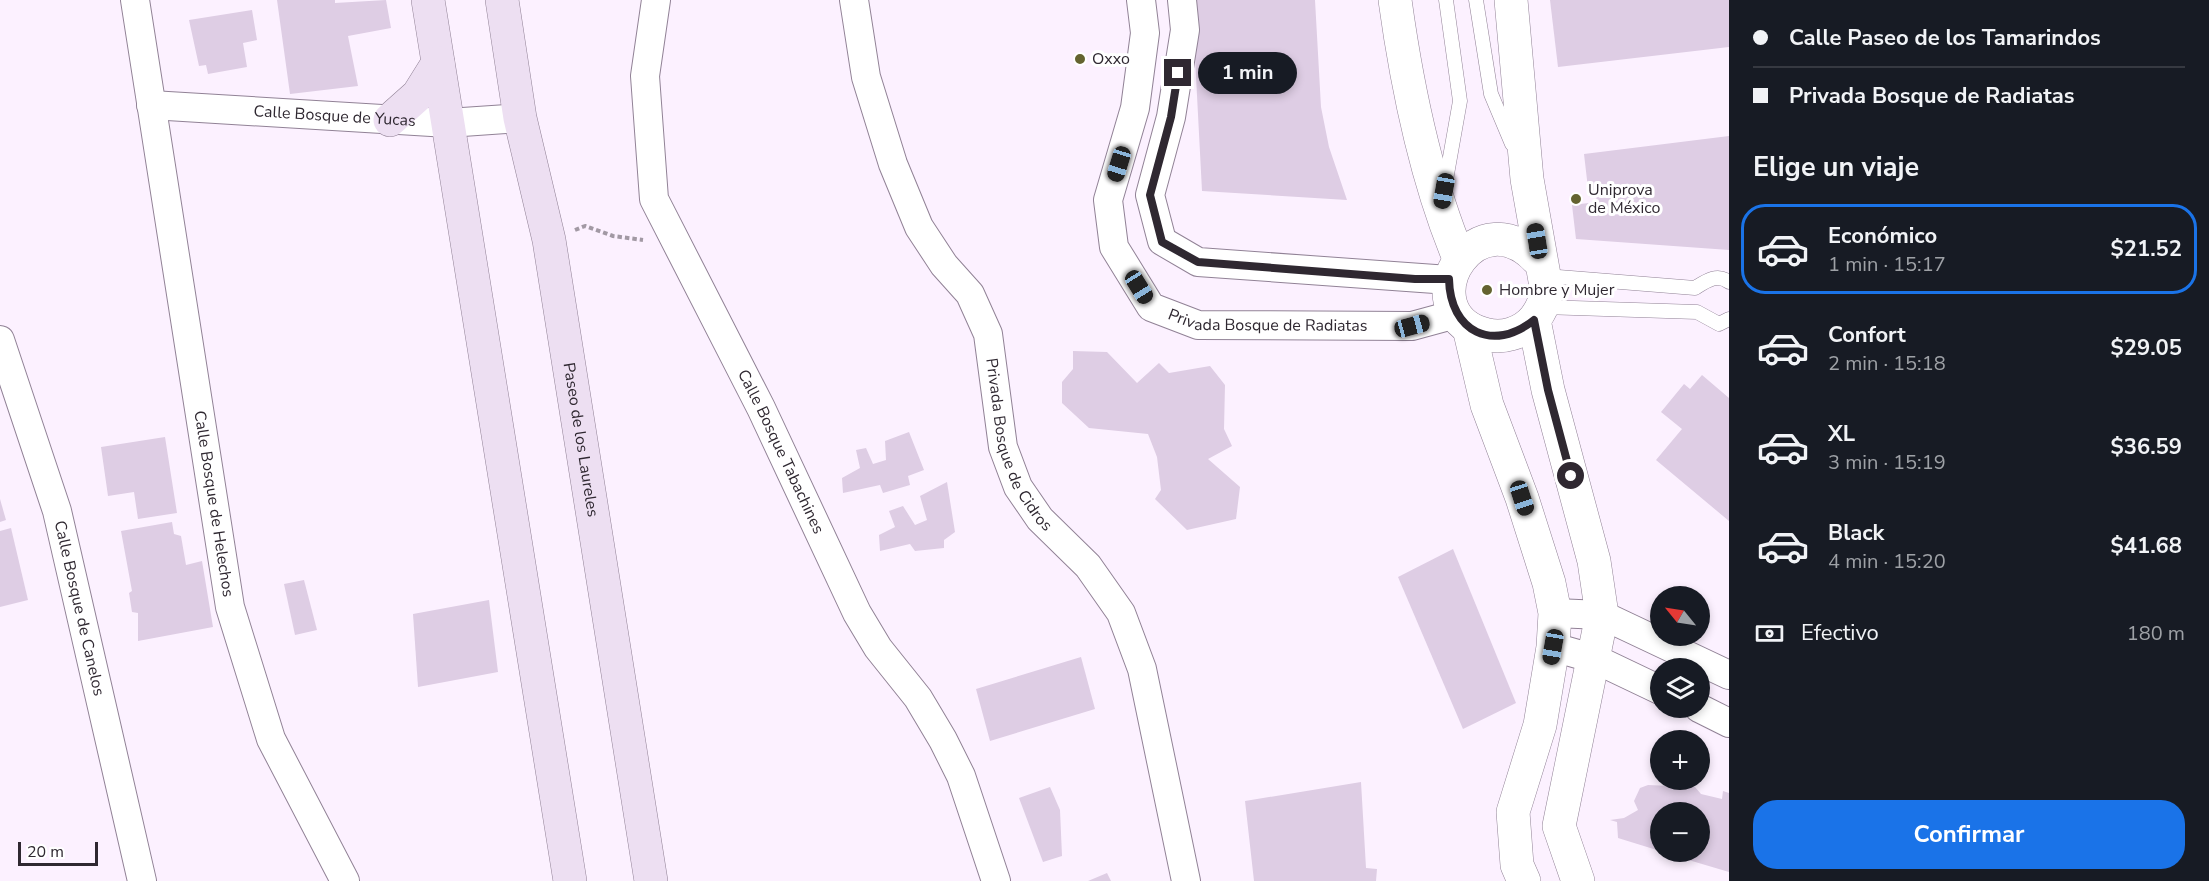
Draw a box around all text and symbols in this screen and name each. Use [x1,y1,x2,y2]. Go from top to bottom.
text: Calle Paseo de los Tamarindos [1789,23,2101,53]
place label: Oxxo [1092,48,1130,70]
marker: Oxxo [1073,52,1087,66]
callout: 1 min [1199,52,1298,94]
route end [1164,59,1191,86]
text: 1 min [1222,59,1273,86]
text: Privada Bosque de Radiatas [1789,81,2074,111]
street label: Calle Bosque de Yucas [253,100,416,132]
car [1105,144,1133,184]
text: Elige un viaje [1753,149,1919,186]
car [1432,172,1456,210]
place label: Uniprova de México [1588,179,1660,219]
marker: Uniprova de México [1569,192,1583,206]
text: Económico [1828,221,1937,251]
car [1525,222,1549,260]
icon: car [1756,222,1810,276]
text: $21.52 [2111,234,2182,264]
text: 1 min · 15:17 [1828,251,1946,278]
car [1122,267,1156,307]
place label: Hombre y Mujer [1499,279,1615,301]
marker: Hombre y Mujer [1480,283,1494,297]
street label: Privada Bosque de Radiatas [1165,304,1367,337]
car [1392,313,1432,339]
text: Confort [1828,320,1906,350]
icon: car [1756,321,1810,375]
text: $29.05 [2111,333,2182,363]
text: 2 min · 15:18 [1828,350,1946,377]
street label: Privada Bosque de Cidros [980,357,1057,536]
street label: Paseo de los Laureles [558,361,604,519]
street label: Calle Bosque Tabachines [732,366,829,538]
street label: Calle Bosque de Helechos [188,409,239,599]
text: XL [1828,419,1855,449]
icon: car [1756,420,1810,474]
text: $36.59 [2111,432,2182,462]
text: 3 min · 15:19 [1828,449,1946,476]
route start [1557,462,1584,489]
car [1508,478,1536,518]
street label: Calle Bosque de Canelos [49,518,110,698]
text: Black [1828,518,1884,548]
icon: car [1756,519,1810,573]
text: $41.68 [2111,531,2182,561]
text: 4 min · 15:20 [1828,548,1946,575]
north arrow [1650,586,1710,646]
map controls [1650,586,1710,862]
icon: cash [1753,617,1786,650]
text: Efectivo [1801,618,1879,648]
text: 180 m [2127,620,2185,647]
car [1541,628,1565,666]
button: layers [1650,658,1710,718]
button: + [1650,730,1710,790]
button: Confirmar [1753,800,2185,869]
button: − [1650,802,1710,862]
scale bar [18,839,98,866]
text: 20 m [27,841,64,863]

